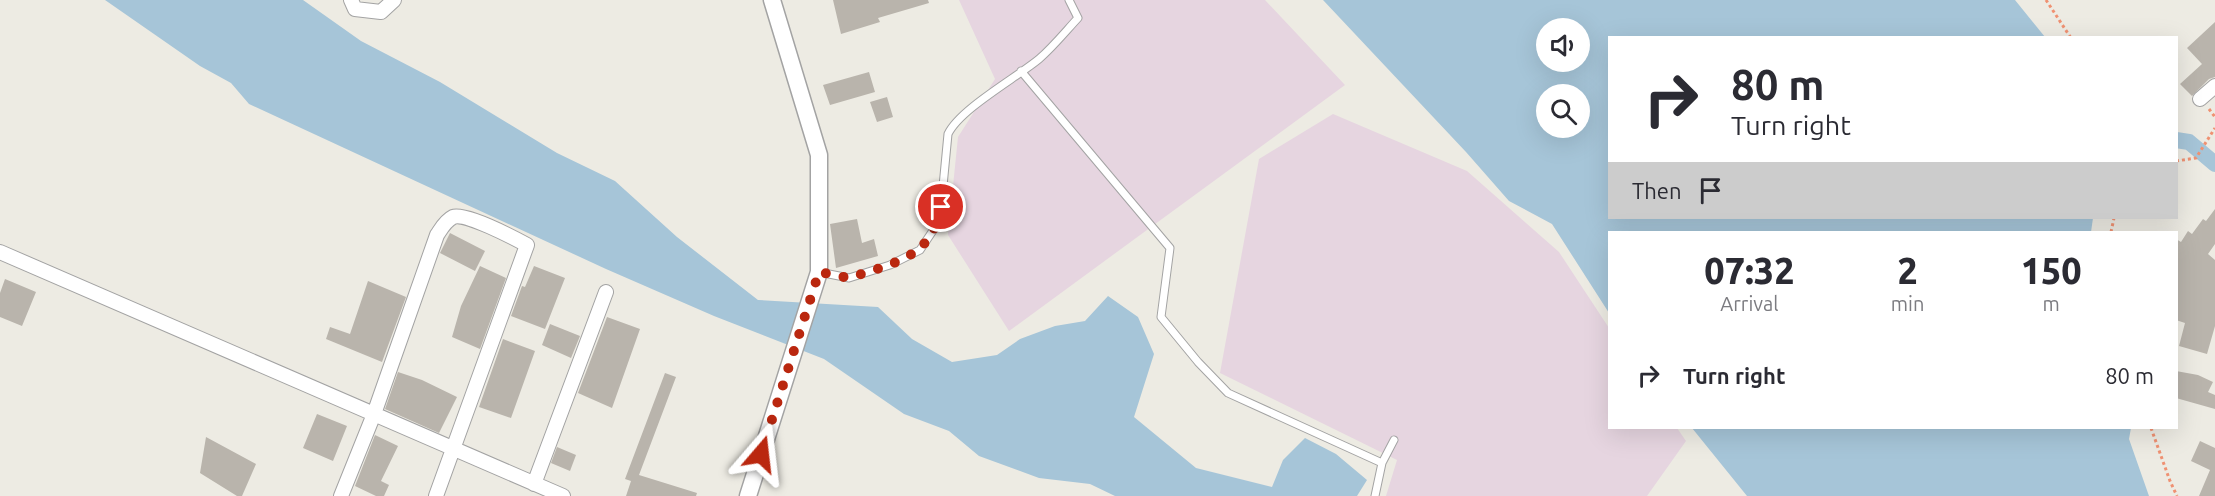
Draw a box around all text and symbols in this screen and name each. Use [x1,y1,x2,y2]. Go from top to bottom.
map controls [1536,18,1590,138]
button: sound [1536,18,1590,72]
icon: right [1632,60,1710,138]
text: 80 m [1731,61,1825,108]
button: search [1536,84,1590,138]
text: Turn right [1731,110,1851,140]
icon: arrive [1694,174,1727,207]
text: Then [1632,178,1682,203]
pin [915,181,966,232]
icon: arrive [924,190,957,223]
text: 07:32 [1704,250,1794,291]
text: 2 [1897,250,1918,291]
text: 150 [2021,250,2082,291]
text: Arrival [1720,292,1779,315]
text: min [1891,292,1924,315]
text: m [2043,292,2060,315]
icon: right [1632,359,1665,392]
text: Turn right [1683,363,1785,388]
text: 80 m [2105,363,2154,388]
position arrow [729,422,793,486]

